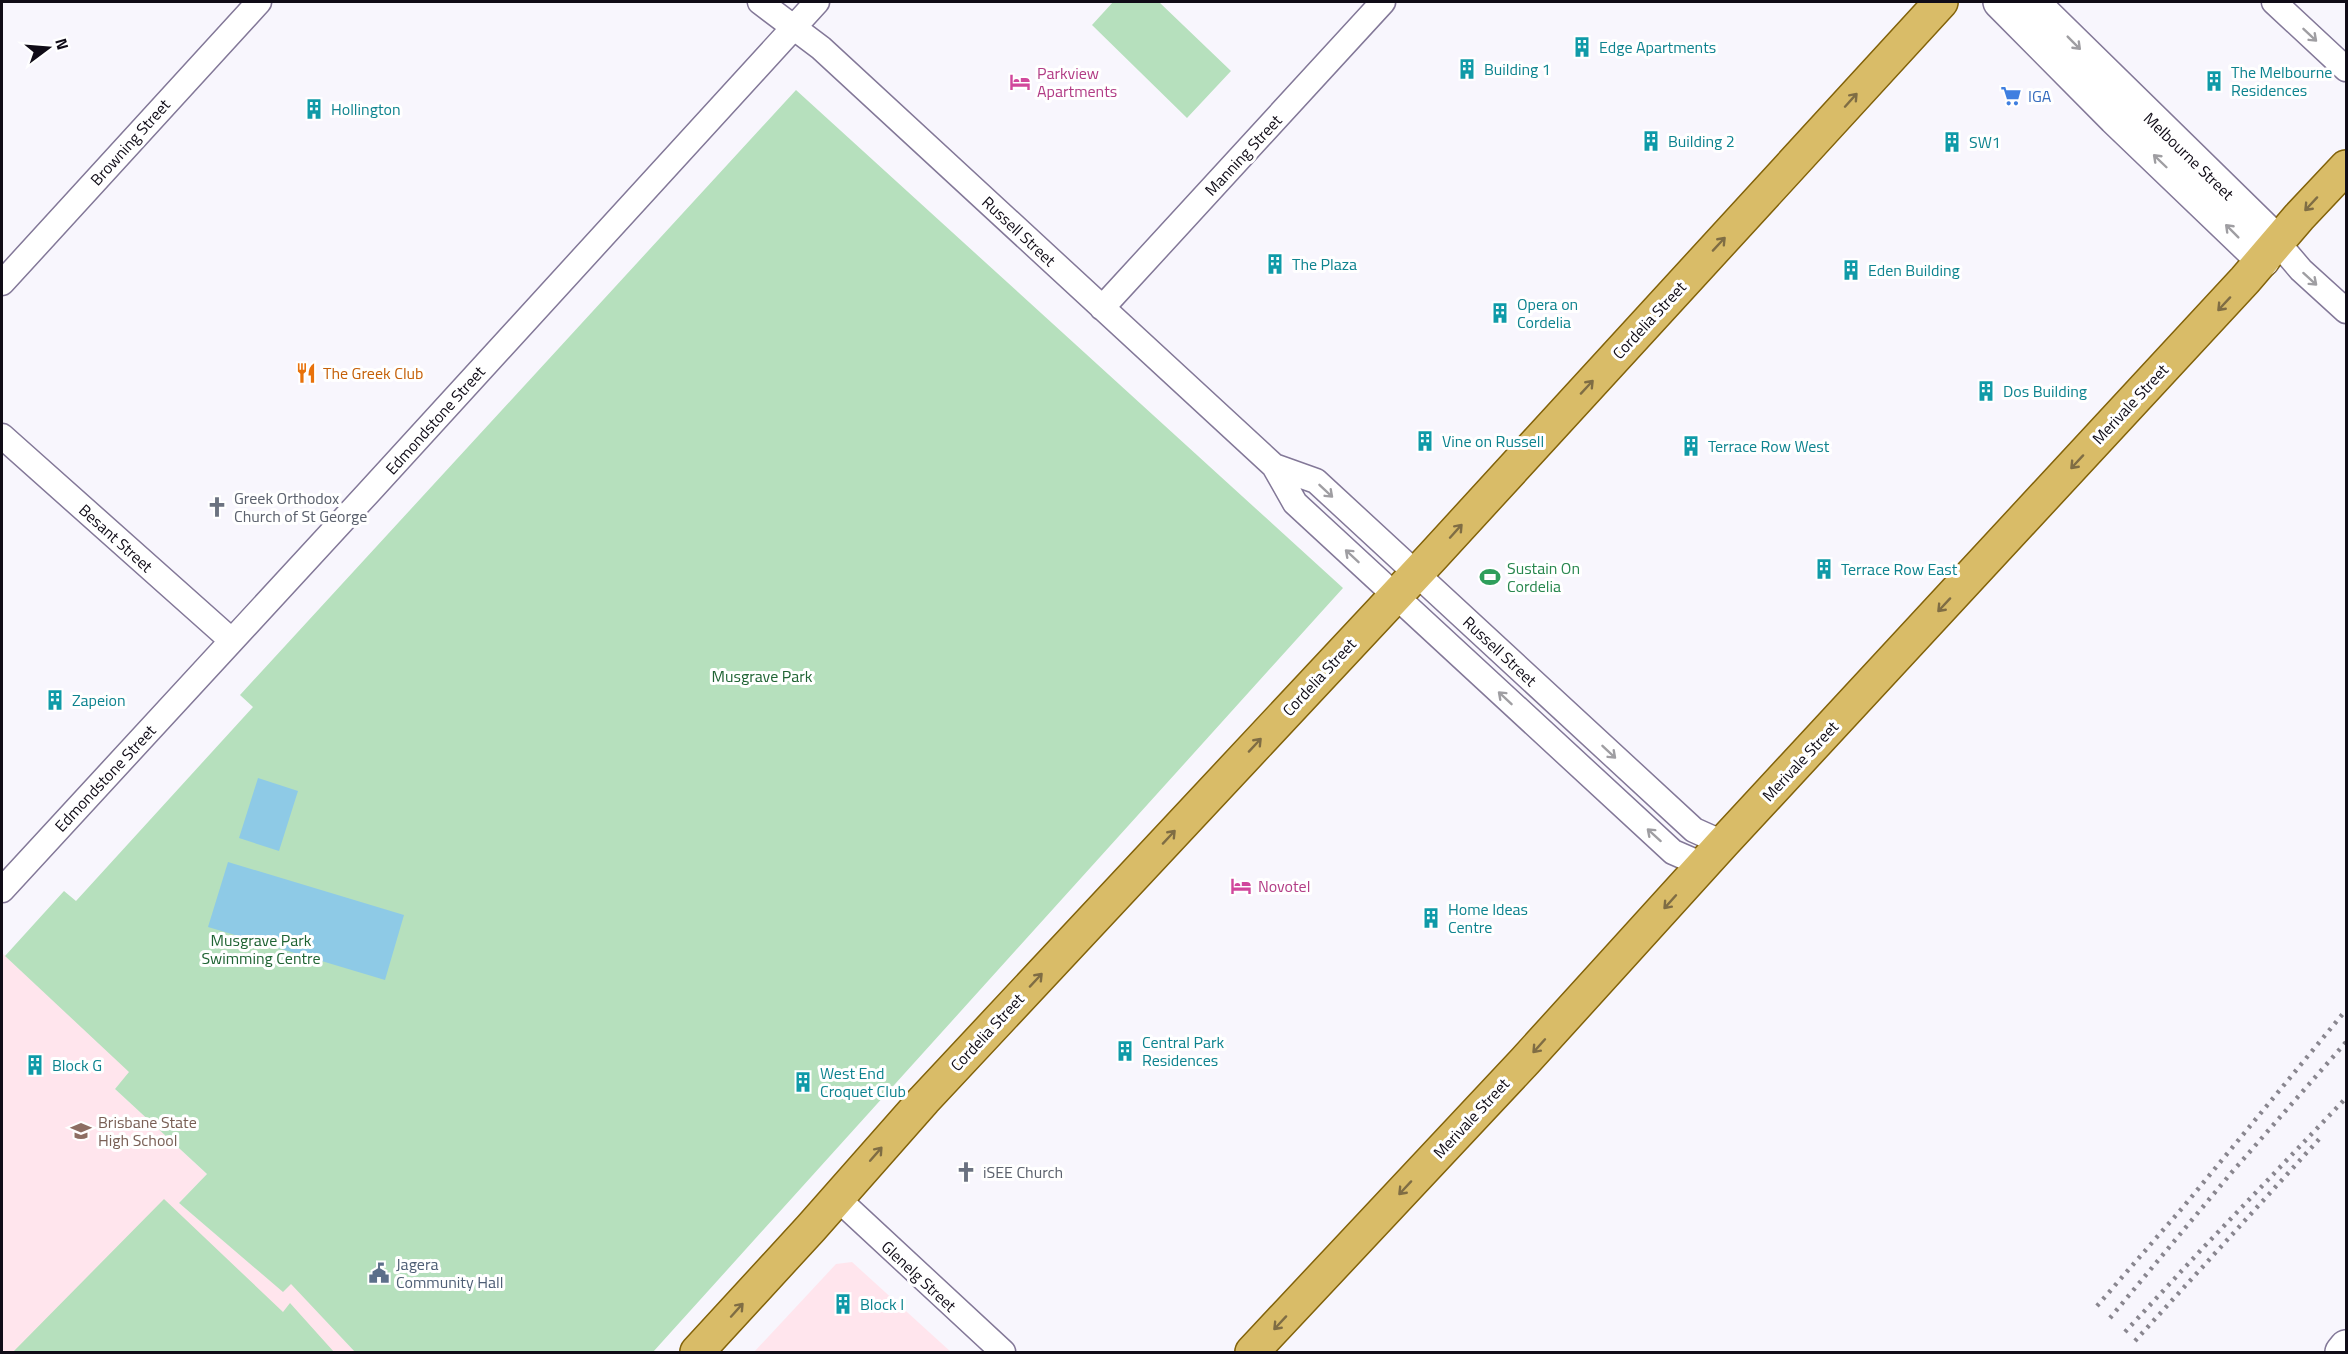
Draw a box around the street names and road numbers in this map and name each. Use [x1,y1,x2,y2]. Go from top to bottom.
street label: Browning Street [84,93,176,191]
street label: Melbourne Street [2138,107,2240,206]
street label: Manning Street [1199,109,1287,201]
street label: Russell Street [977,190,1062,272]
street label: Cordelia Street [1607,275,1692,364]
street label: Merivale Street [2086,358,2174,450]
street label: Edmondstone Street [380,360,491,480]
street label: Besant Street [74,498,159,578]
street label: Russell Street [1458,610,1543,692]
street label: Cordelia Street [1277,632,1362,721]
street label: Merivale Street [1756,715,1844,807]
street label: Edmondstone Street [49,719,161,837]
street label: Cordelia Street [945,987,1030,1076]
street label: Merivale Street [1427,1072,1515,1164]
street label: Glenelg Street [876,1235,962,1317]

